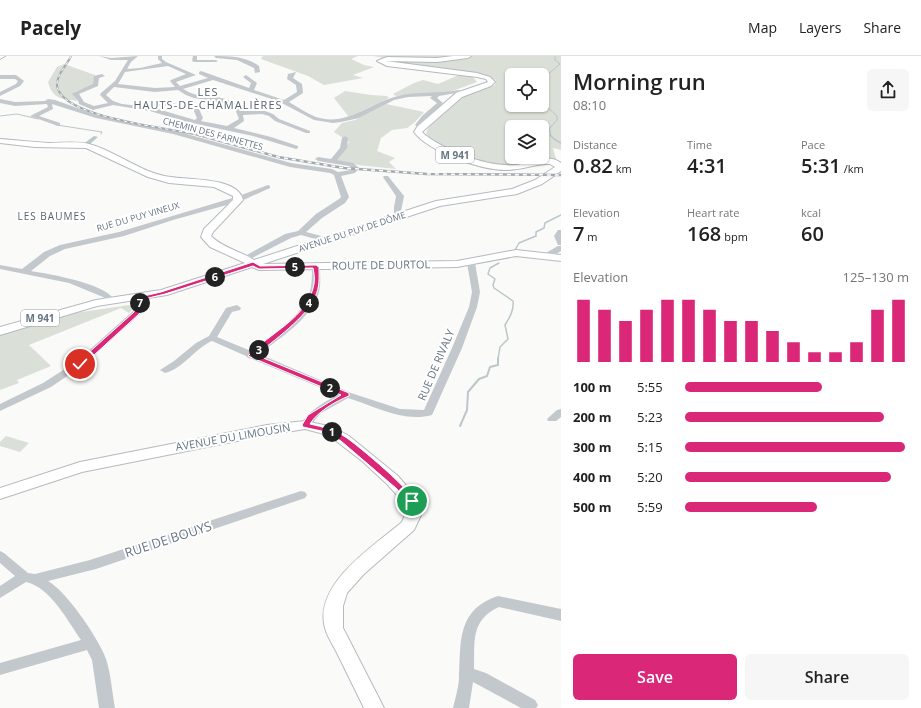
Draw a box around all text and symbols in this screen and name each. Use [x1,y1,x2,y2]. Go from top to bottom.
text: Pacely [20,15,81,41]
text: Map [748,18,777,37]
text: Layers [799,18,841,37]
text: Share [863,18,901,37]
text: Morning run [573,66,706,96]
map controls [505,68,549,164]
button: locate [505,68,549,112]
button: share [867,69,909,111]
district label: LES HAUTS-DE-CHAMALIÈRES [133,84,283,112]
text: 08:10 [573,96,606,114]
street label: CHEMIN DES FARNETTES [162,114,265,153]
button: layers [505,120,549,164]
text: Distance [573,137,617,152]
text: Time [687,137,712,152]
text: Pace [801,137,825,152]
road number: M 941 [436,147,474,163]
text: 0.82 [573,152,613,179]
text: 4:31 [687,152,727,179]
text: 5:31 [801,152,841,179]
text: km [613,161,632,176]
text: /km [841,161,864,176]
street label: RUE DU PUY VINEUX [95,198,182,235]
text: Elevation [573,205,620,220]
text: Heart rate [687,205,739,220]
text: kcal [801,205,821,220]
street label: AVENUE DU PUY DE DÔME [297,208,407,255]
district label: LES BAUMES [18,209,86,223]
text: 7 [573,220,584,247]
text: 168 [687,220,721,247]
text: 60 [801,220,824,247]
text: m [584,229,597,244]
text: bpm [721,229,748,244]
street label: ROUTE DE DURTOL [332,256,431,273]
pin: 5 [285,257,305,277]
text: 5 [292,259,298,274]
pin: 6 [205,267,225,287]
text: Elevation [573,268,628,286]
text: 125–130 m [842,268,909,286]
text: 6 [212,269,218,284]
pin: 7 [130,293,150,313]
pin: 4 [299,293,319,313]
text: 7 [137,295,143,310]
text: 4 [306,295,312,310]
road number: M 941 [21,310,59,326]
street label: RUE DE RIVALY [414,326,458,403]
pin: 3 [249,340,269,360]
text: 3 [256,342,262,357]
pin [63,347,97,381]
icon: check [69,353,91,375]
pin: 2 [320,378,340,398]
text: 100 m [573,378,611,396]
text: 5:55 [637,378,663,396]
text: 2 [327,380,333,395]
text: 200 m [573,408,611,426]
text: 5:23 [637,408,663,426]
street label: AVENUE DU LIMOUSIN [174,419,292,454]
pin: 1 [322,422,342,442]
text: 1 [329,424,335,439]
text: 300 m [573,438,611,456]
text: 5:15 [637,438,663,456]
text: 400 m [573,468,611,486]
text: 5:20 [637,468,663,486]
pin [395,484,429,518]
icon: arrive [401,490,423,512]
text: 500 m [573,498,611,516]
text: 5:59 [637,498,663,516]
street label: RUE DE BOUYS [122,516,214,562]
button: Save [573,654,737,700]
button: Share [745,654,909,700]

